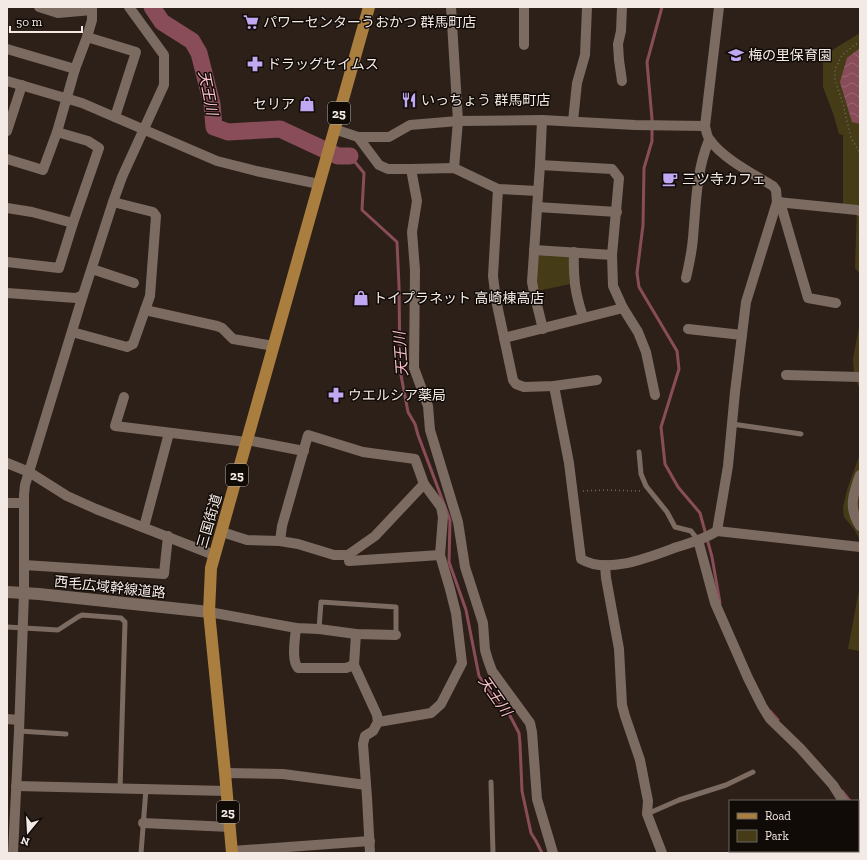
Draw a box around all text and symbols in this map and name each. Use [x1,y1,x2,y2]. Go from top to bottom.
scale bar [10,8,82,34]
supermarket icon: パワーセンターうおかつ 群馬町店 [242,13,260,31]
place label: パワーセンターうおかつ 群馬町店 [263,14,476,31]
text: 50 m [16,15,43,29]
school or university icon: 梅の里保育園 [727,46,745,64]
place label: 梅の里保育園 [748,47,832,64]
pharmacy icon: ドラッグセイムス [246,55,264,73]
place label: ドラッグセイムス [267,56,379,73]
water label: 天王川 [195,69,222,119]
restaurant icon: いっちょう 群馬町店 [400,91,418,109]
place label: いっちょう 群馬町店 [421,92,550,109]
shop icon: セリア [298,95,316,113]
place label: セリア [253,96,295,113]
road number: 25 [328,102,350,124]
cafe icon: 三ツ寺カフェ [661,170,679,188]
place label: 三ツ寺カフェ [682,171,766,188]
shop icon: トイプラネット 高崎棟高店 [352,289,370,307]
place label: トイプラネット 高崎棟高店 [373,290,544,307]
water label: 天王川 [390,329,412,377]
pharmacy icon: ウエルシア薬局 [327,386,345,404]
place label: ウエルシア薬局 [348,387,446,404]
road number: 25 [226,464,248,486]
street label: 三国街道 [194,492,225,550]
street label: 西毛広域幹線道路 [53,573,167,602]
water label: 天王川 [475,672,516,721]
legend [729,800,859,852]
road number: 25 [217,801,239,823]
text: Road [765,809,791,823]
north arrow [8,812,48,852]
text: Park [765,829,790,843]
text: N [18,833,31,849]

